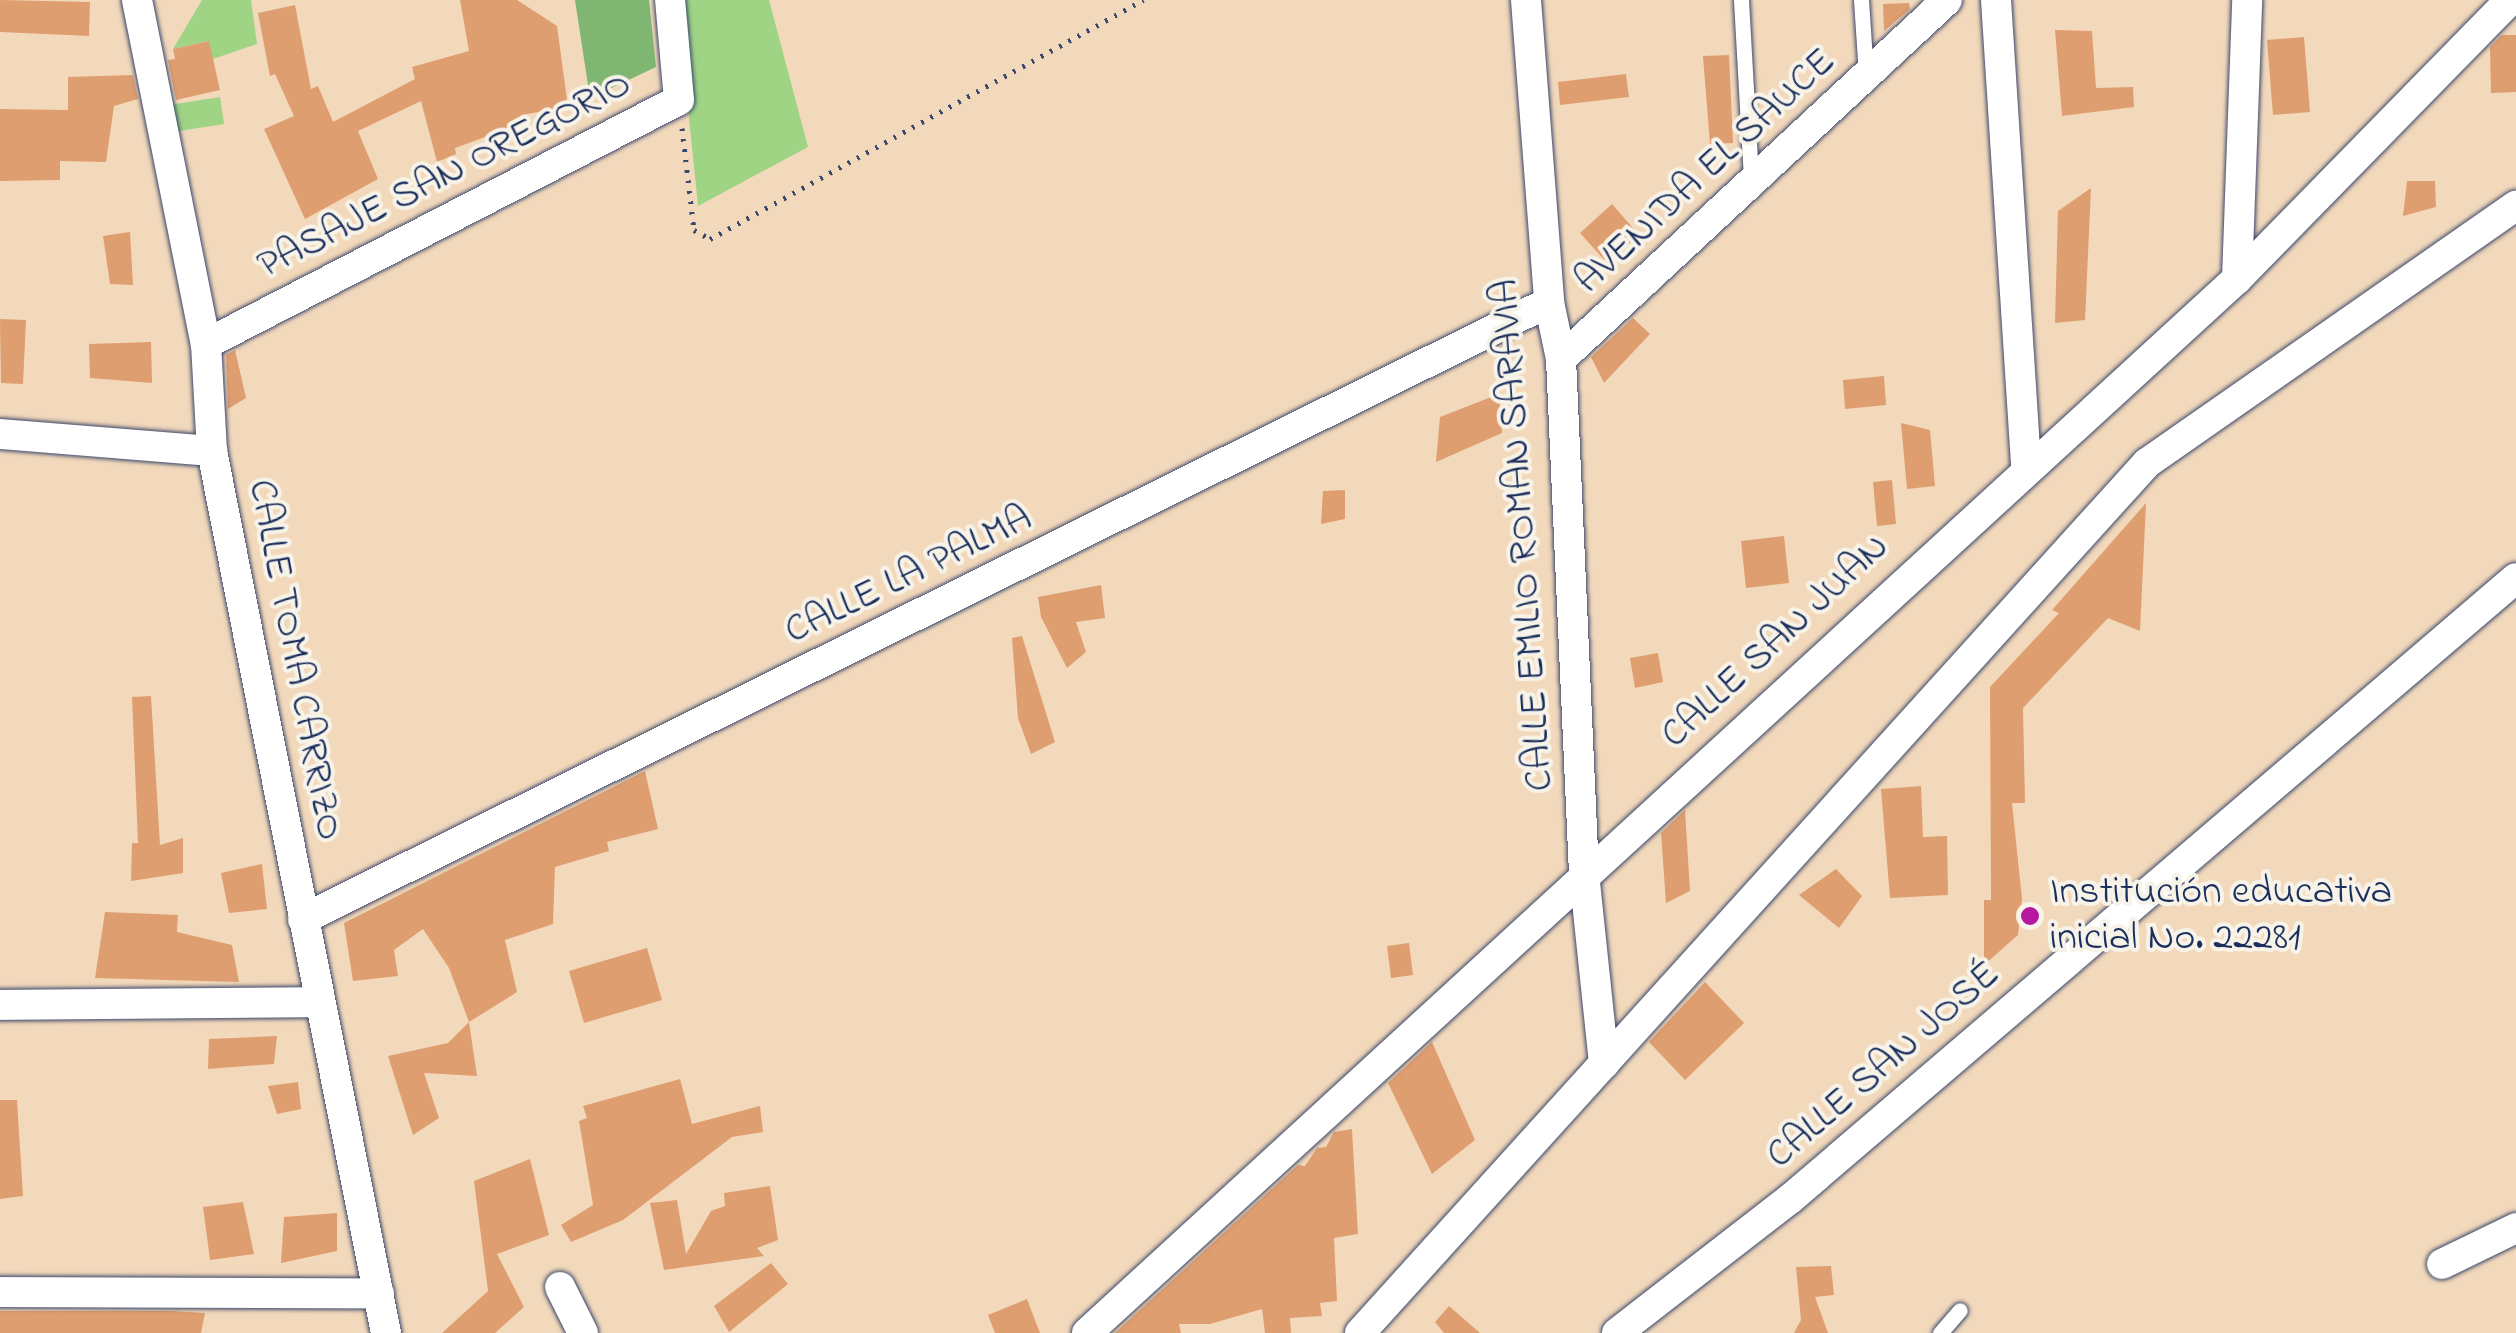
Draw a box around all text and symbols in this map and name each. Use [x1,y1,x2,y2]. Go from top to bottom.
street label: AVENIDA EL SAUCE [1566,39,1846,305]
street label: PASAJE SAN OREGORIO [250,61,640,291]
street label: CALLE EMILIO ROMAN SARAVIA [1482,277,1566,793]
street label: CALLE TOMA CARRIZO [236,476,352,844]
street label: CALLE LA PALMA [778,495,1040,657]
street label: CALLE SAN JUAN [1652,524,1900,760]
place label: Institución educativa inicial No. 22281 [2050,869,2392,963]
marker: Institución educativa inicial No. 22281 [2019,905,2041,927]
street label: CALLE SAN JOSÉ [1758,952,2010,1180]

